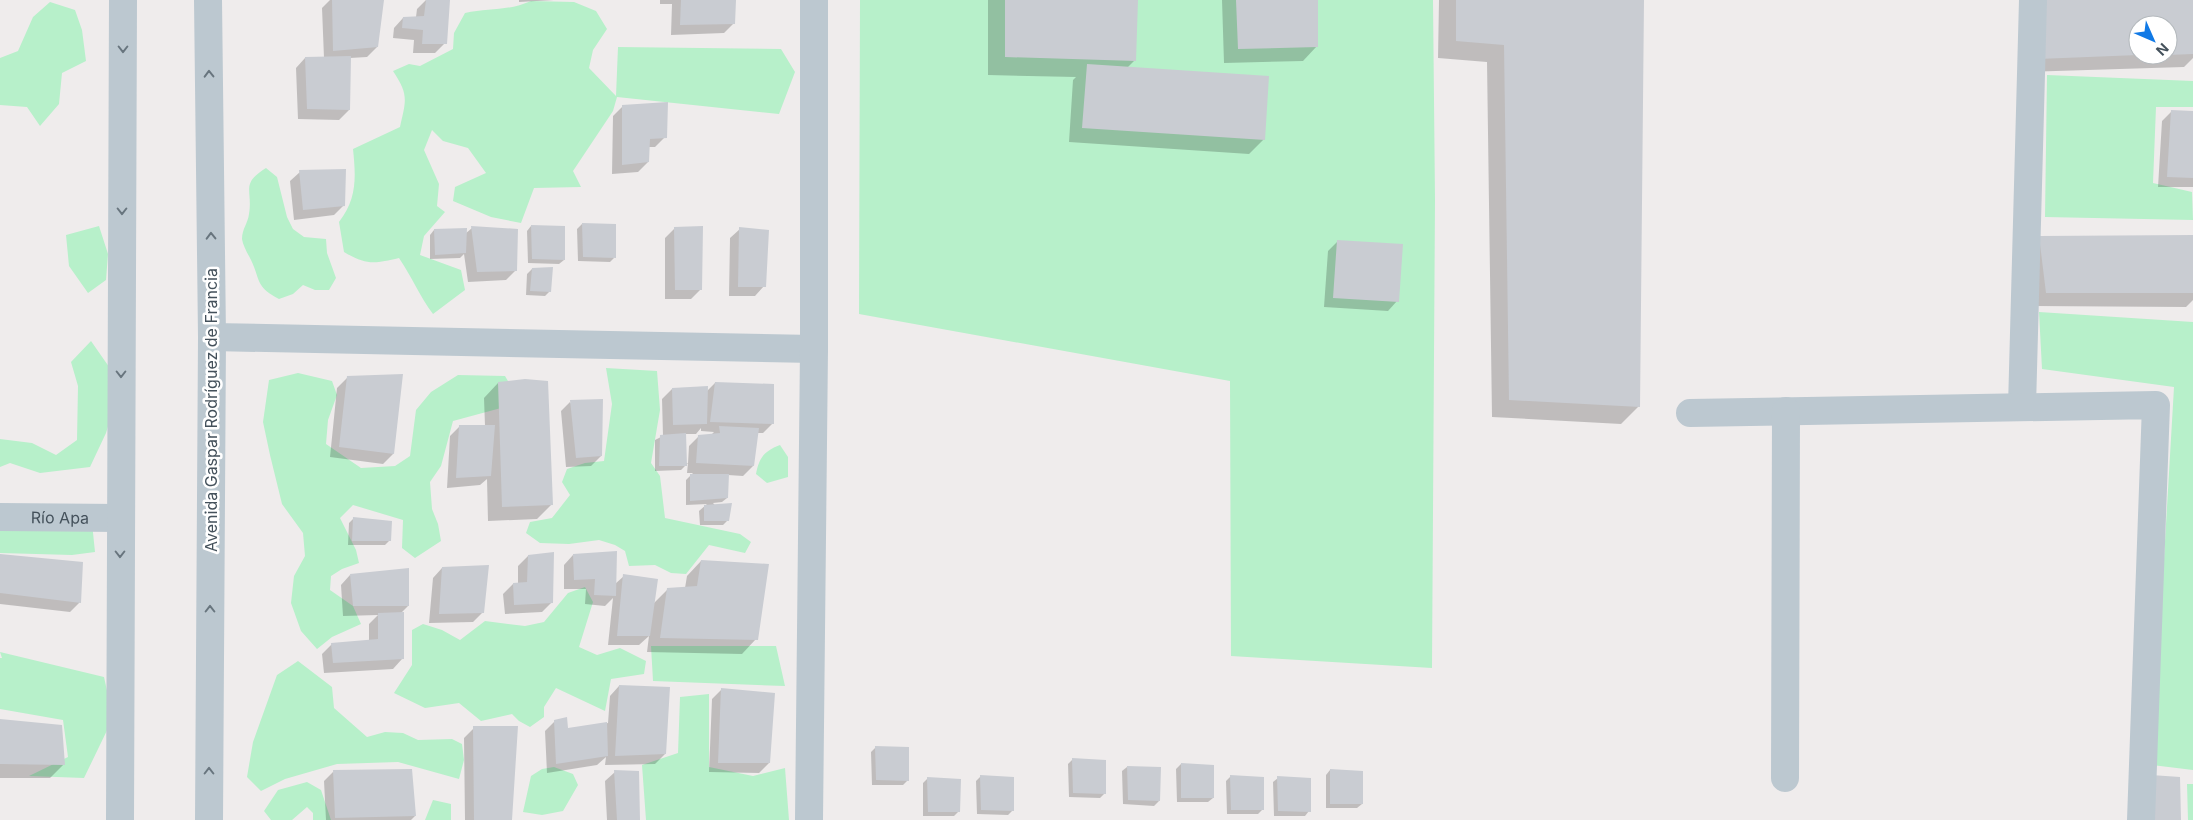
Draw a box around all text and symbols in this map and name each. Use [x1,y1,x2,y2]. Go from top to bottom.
north arrow [2128,15,2178,65]
text: N [2153,40,2172,59]
one-way arrow [118,45,128,53]
one-way arrow [204,70,214,78]
one-way arrow [117,208,127,215]
one-way arrow [206,232,216,240]
street label: Avenida Gaspar Rodríguez de Francia [201,268,221,552]
one-way arrow [116,370,126,378]
street label: Río Apa [31,507,89,528]
one-way arrow [115,550,125,558]
one-way arrow [205,605,215,612]
one-way arrow [204,767,214,775]

